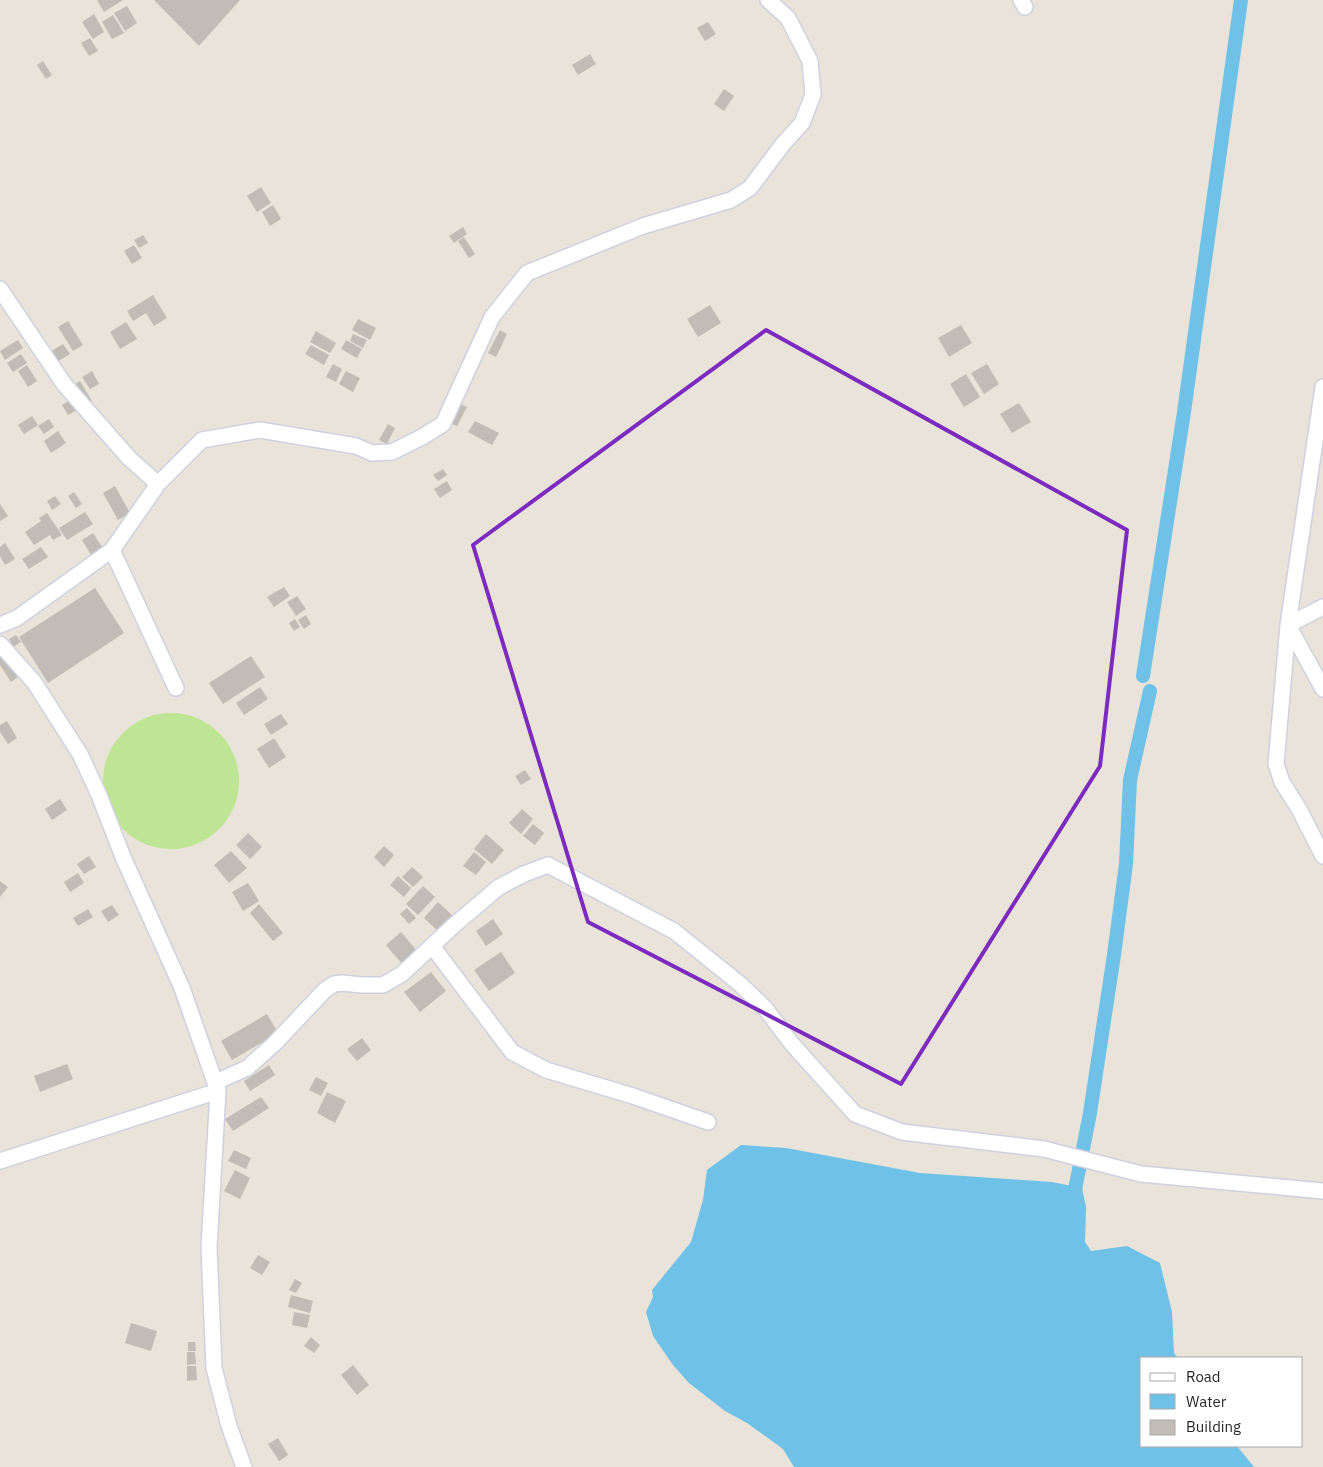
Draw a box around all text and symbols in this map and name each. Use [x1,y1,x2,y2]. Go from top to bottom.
legend [1140,1357,1303,1447]
text: Road [1186,1367,1221,1386]
text: Water [1186,1392,1227,1411]
text: Building [1186,1417,1241,1436]

